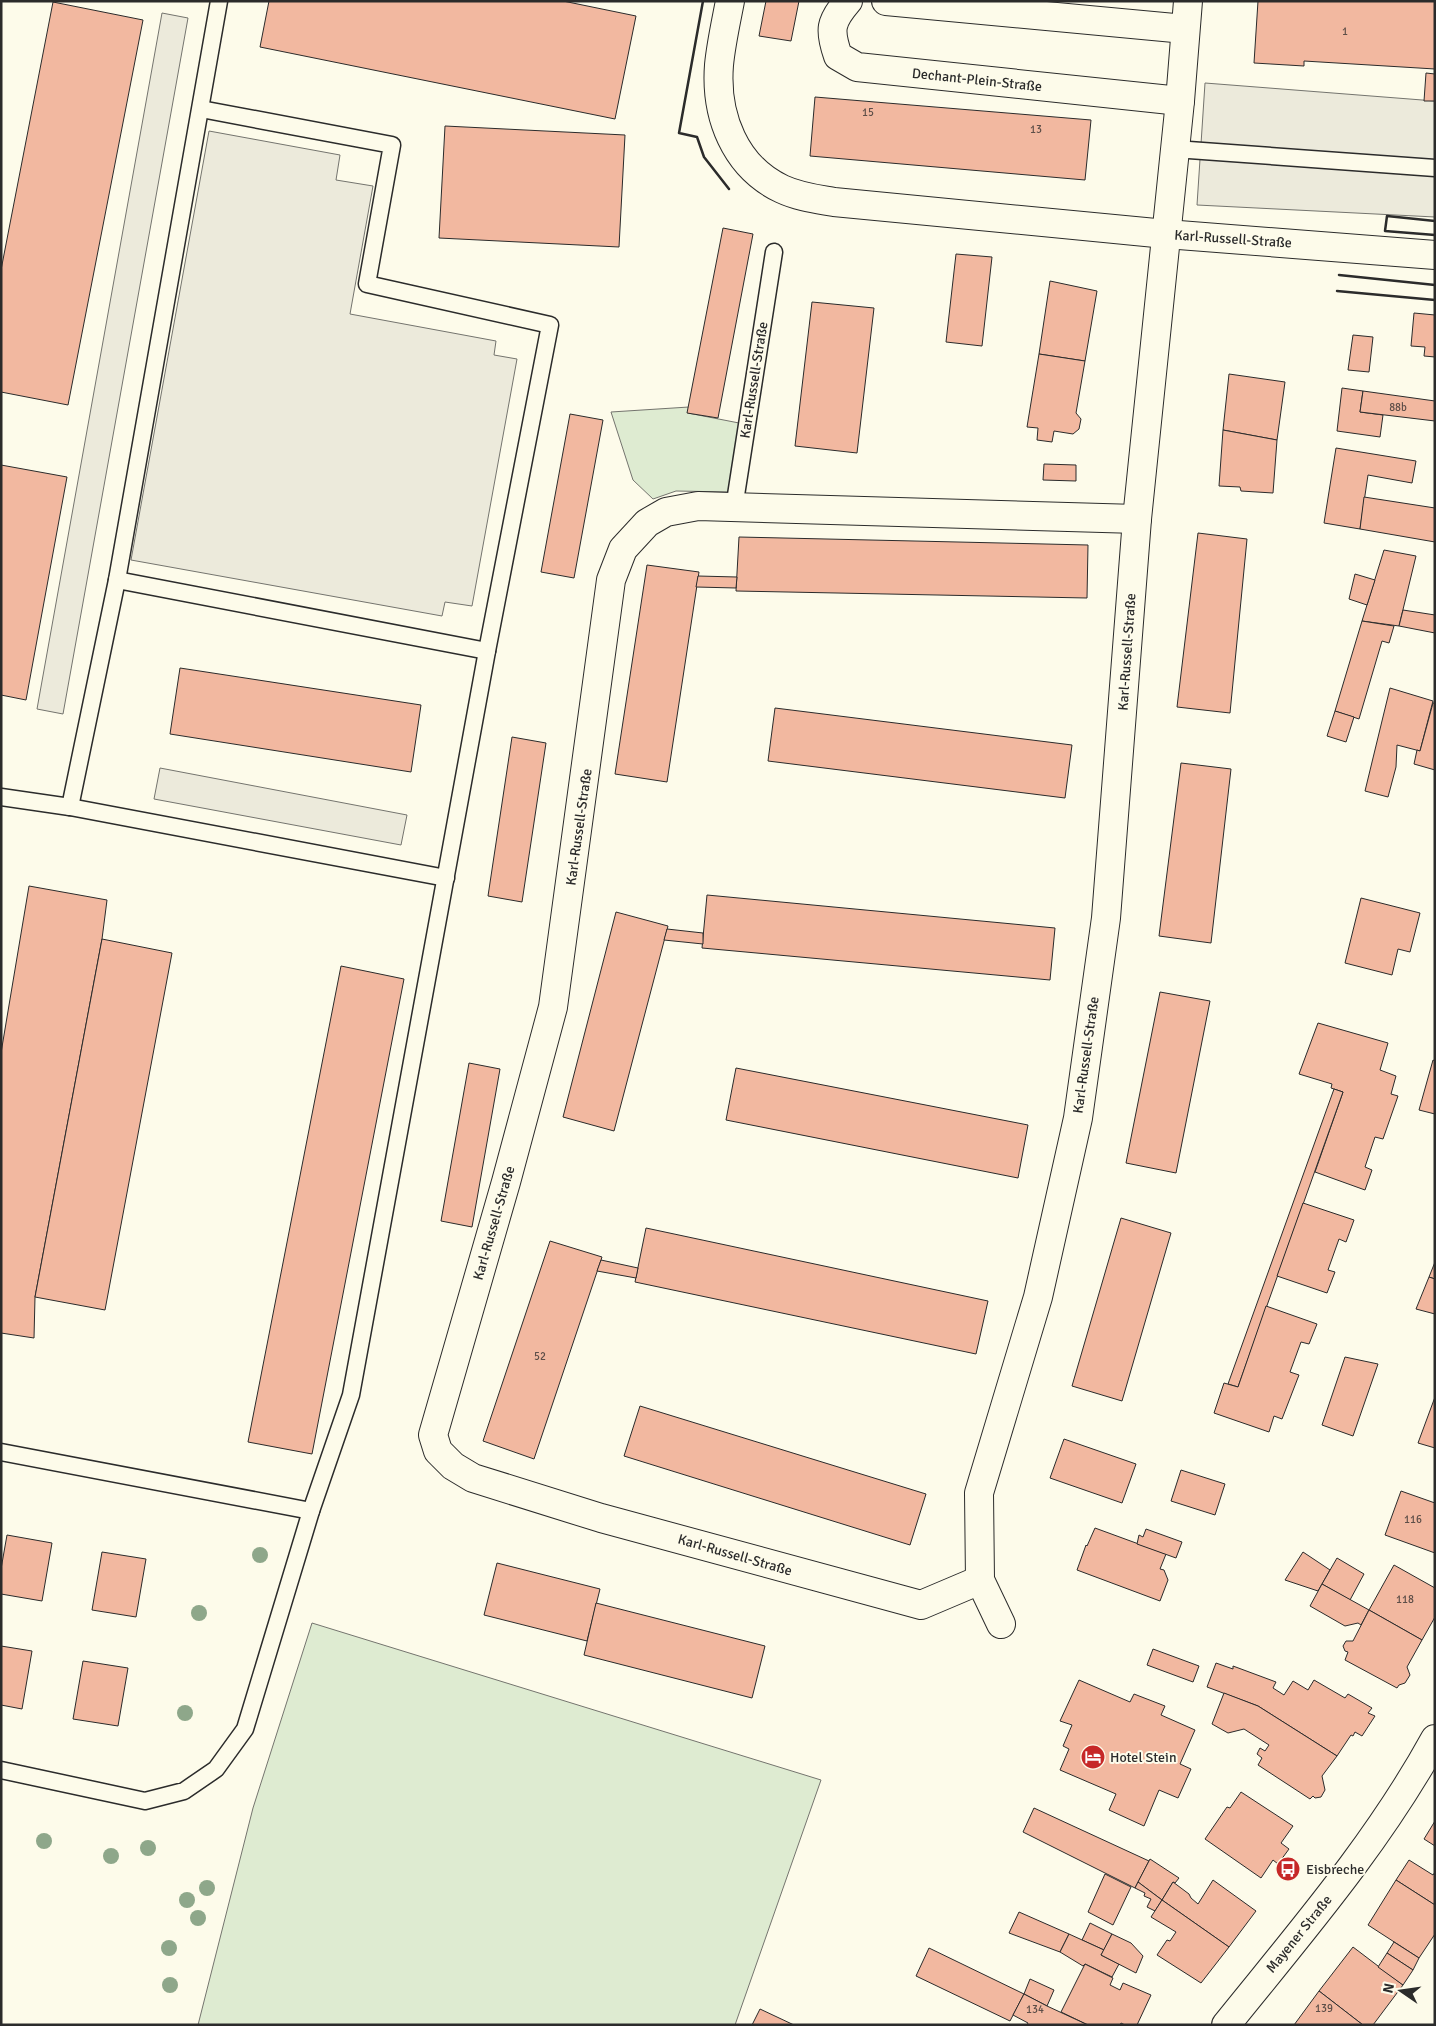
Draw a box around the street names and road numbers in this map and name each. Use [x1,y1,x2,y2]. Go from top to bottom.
street label: Dechant-Plein-Straße [911,65,1043,95]
street label: Karl-Russell-Straße [1174,226,1292,252]
street label: Karl-Russell-Straße [736,320,772,440]
street label: Karl-Russell-Straße [1114,593,1140,711]
street label: Karl-Russell-Straße [562,767,596,887]
street label: Karl-Russell-Straße [1069,995,1103,1115]
street label: Karl-Russell-Straße [470,1164,518,1282]
street label: Karl-Russell-Straße [676,1531,794,1579]
street label: Mayener Straße [1262,1892,1336,1976]

